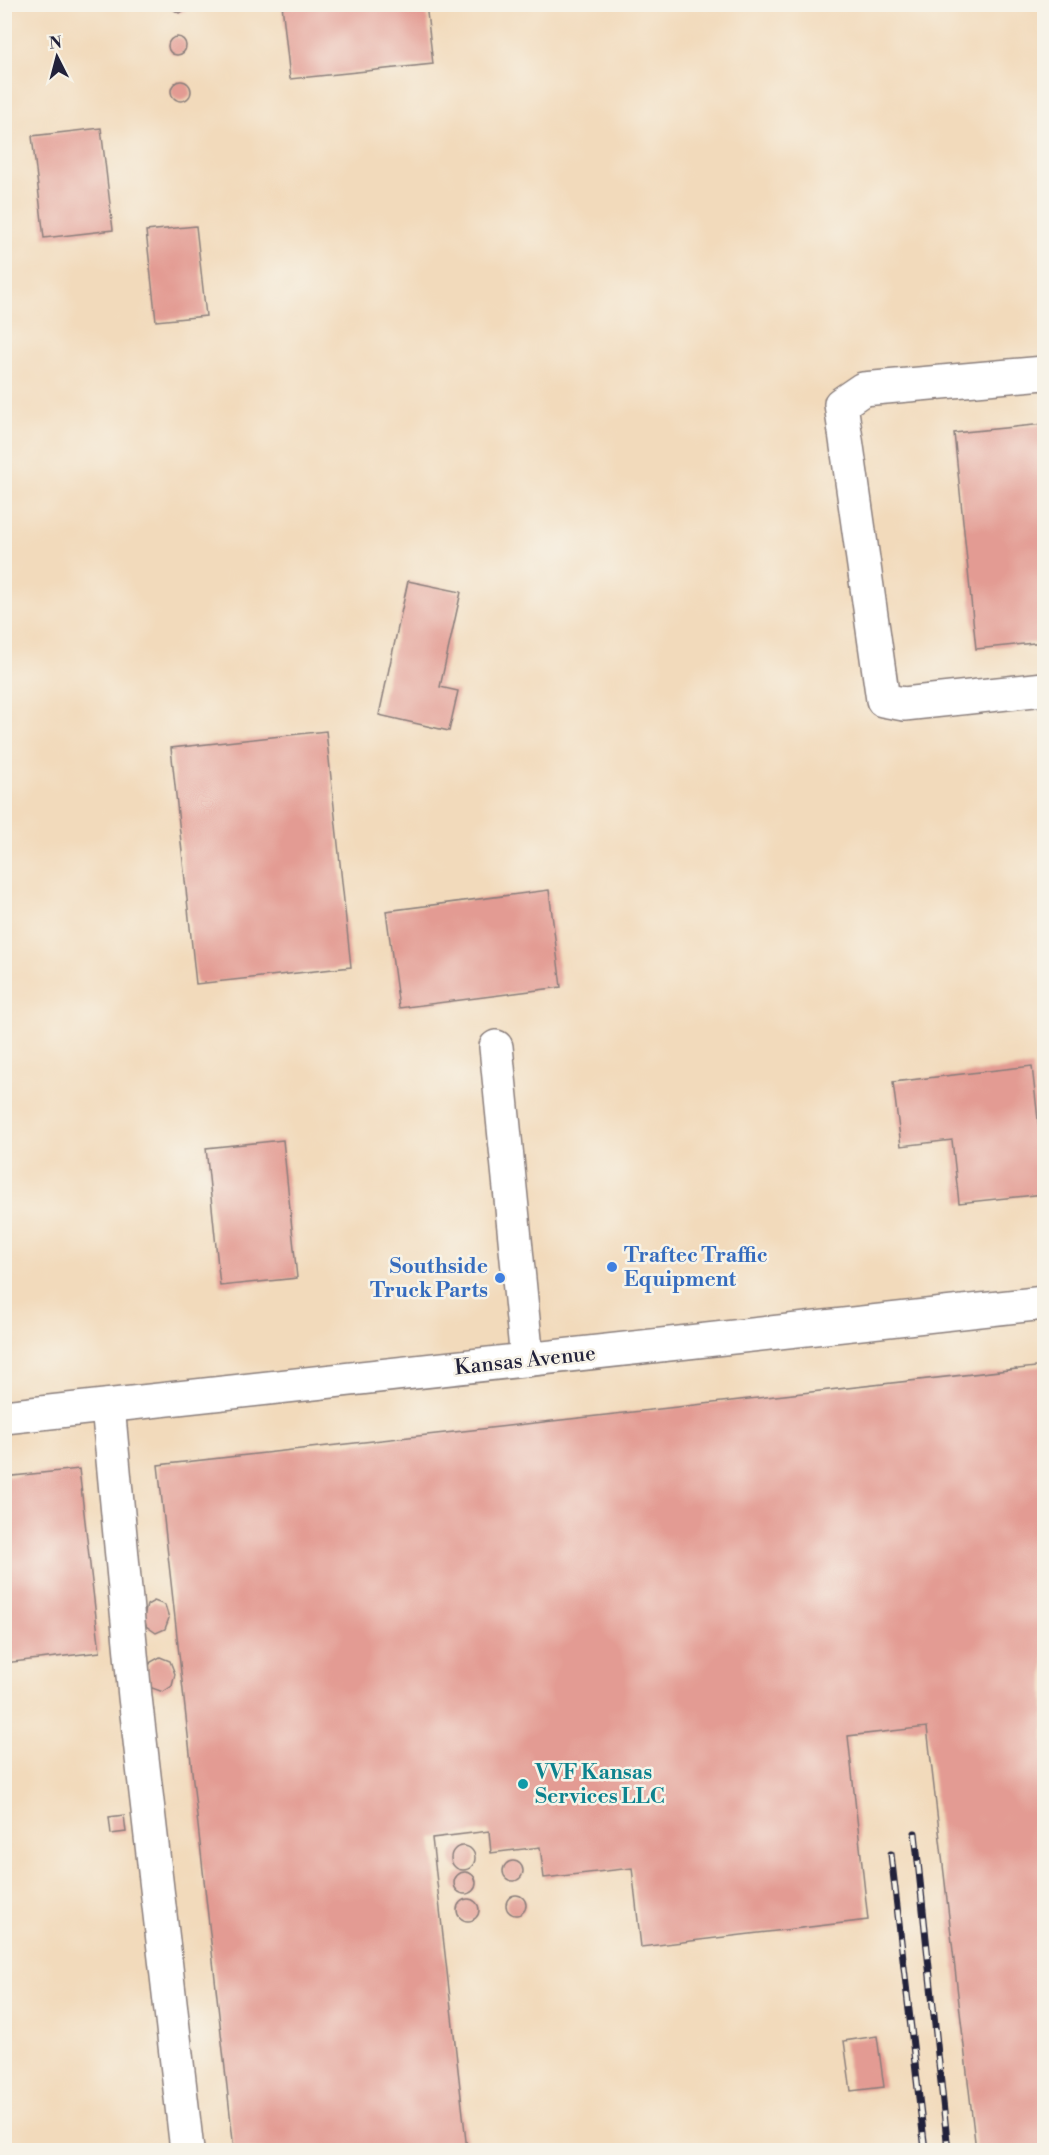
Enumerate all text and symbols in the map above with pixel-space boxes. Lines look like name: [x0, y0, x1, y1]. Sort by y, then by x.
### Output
north arrow: [27, 27, 87, 87]
text: N: [48, 32, 63, 54]
place label: Traftec Traffic Equipment: [624, 1243, 768, 1293]
place label: Southside Truck Parts: [370, 1254, 488, 1304]
marker: Traftec Traffic Equipment: [605, 1260, 619, 1274]
marker: Southside Truck Parts: [493, 1271, 507, 1285]
street label: Kansas Avenue: [453, 1341, 597, 1381]
place label: VVF Kansas Services LLC: [534, 1760, 665, 1810]
marker: VVF Kansas Services LLC: [516, 1777, 530, 1791]

